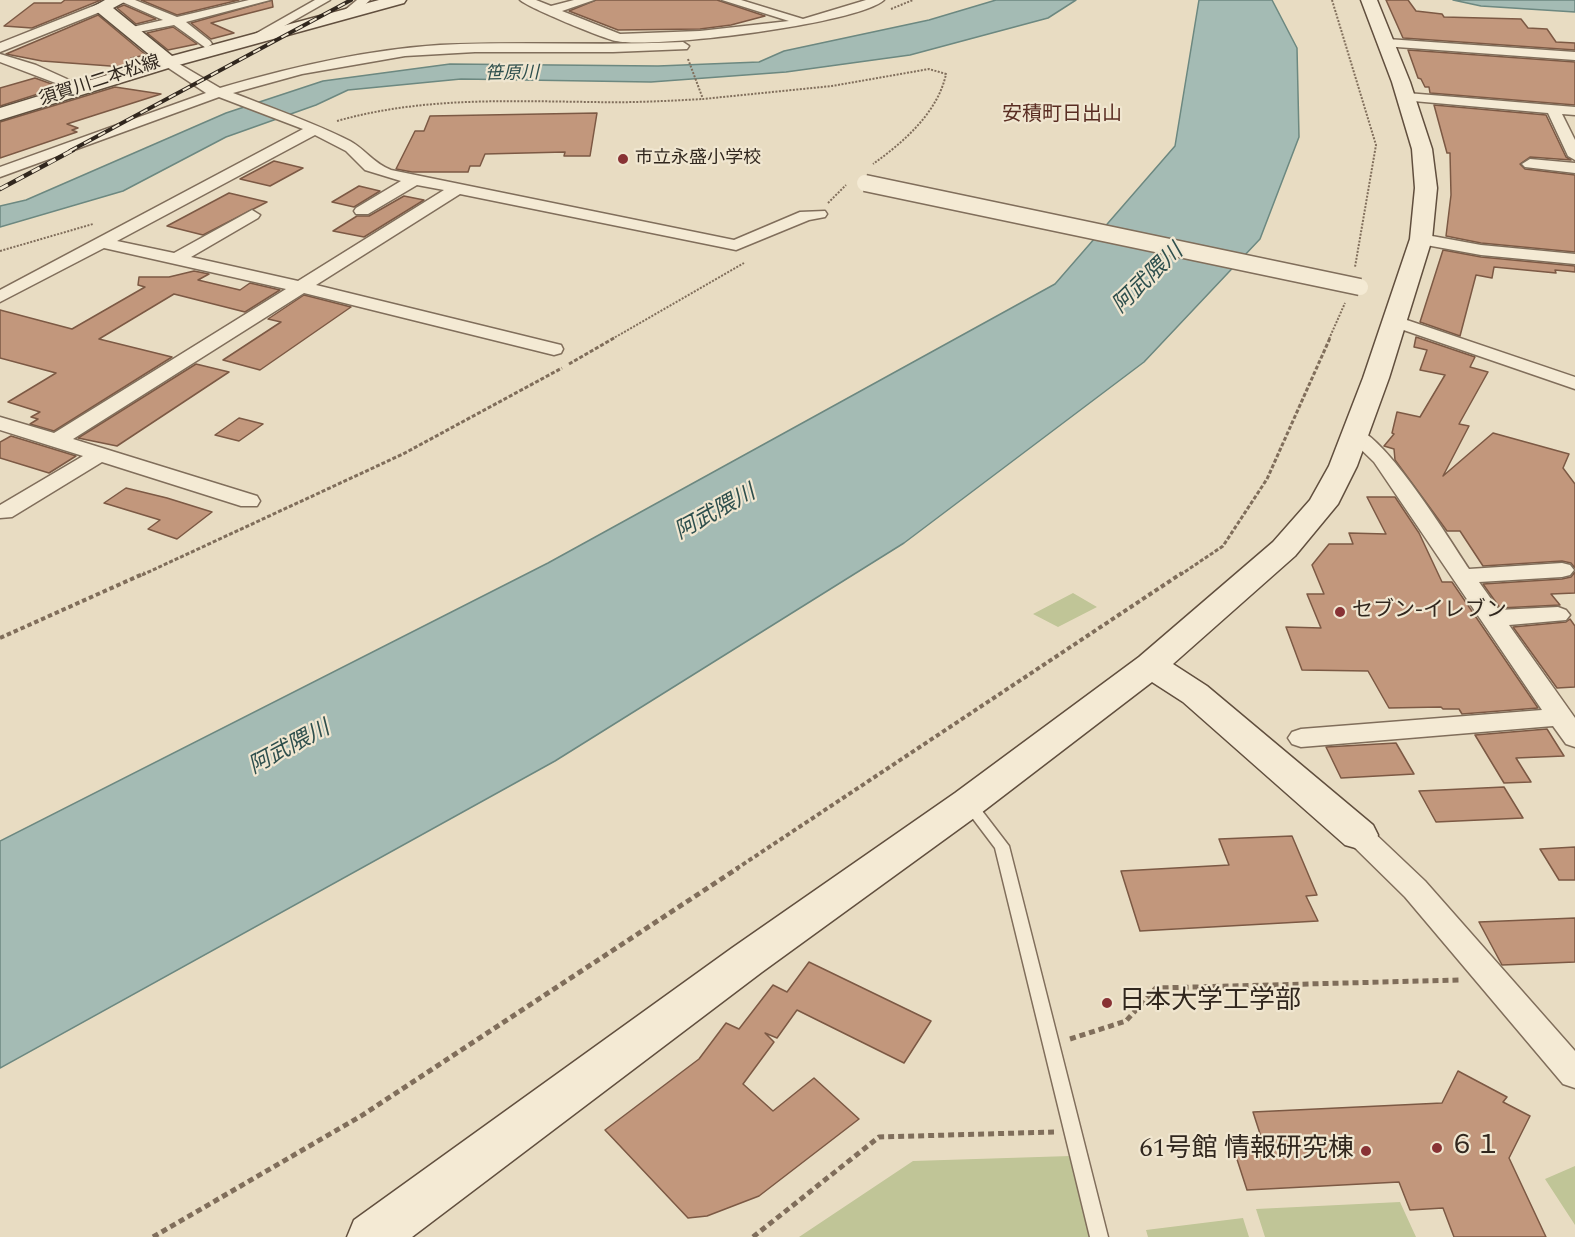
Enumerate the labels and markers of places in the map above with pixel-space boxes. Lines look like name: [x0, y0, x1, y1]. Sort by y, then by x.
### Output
place label: 市立永盛小学校: [635, 148, 761, 170]
marker: 市立永盛小学校: [616, 152, 630, 166]
place label: セブン-イレブン: [1352, 599, 1507, 625]
marker: セブン-イレブン: [1333, 605, 1347, 619]
place label: 日本大学工学部: [1119, 987, 1301, 1019]
marker: 日本大学工学部: [1100, 996, 1114, 1010]
place label: ６１: [1449, 1132, 1501, 1164]
place label: 61号館 情報研究棟: [1140, 1135, 1354, 1167]
marker: ６１: [1430, 1141, 1444, 1155]
marker: 61号館 情報研究棟: [1359, 1144, 1373, 1158]

